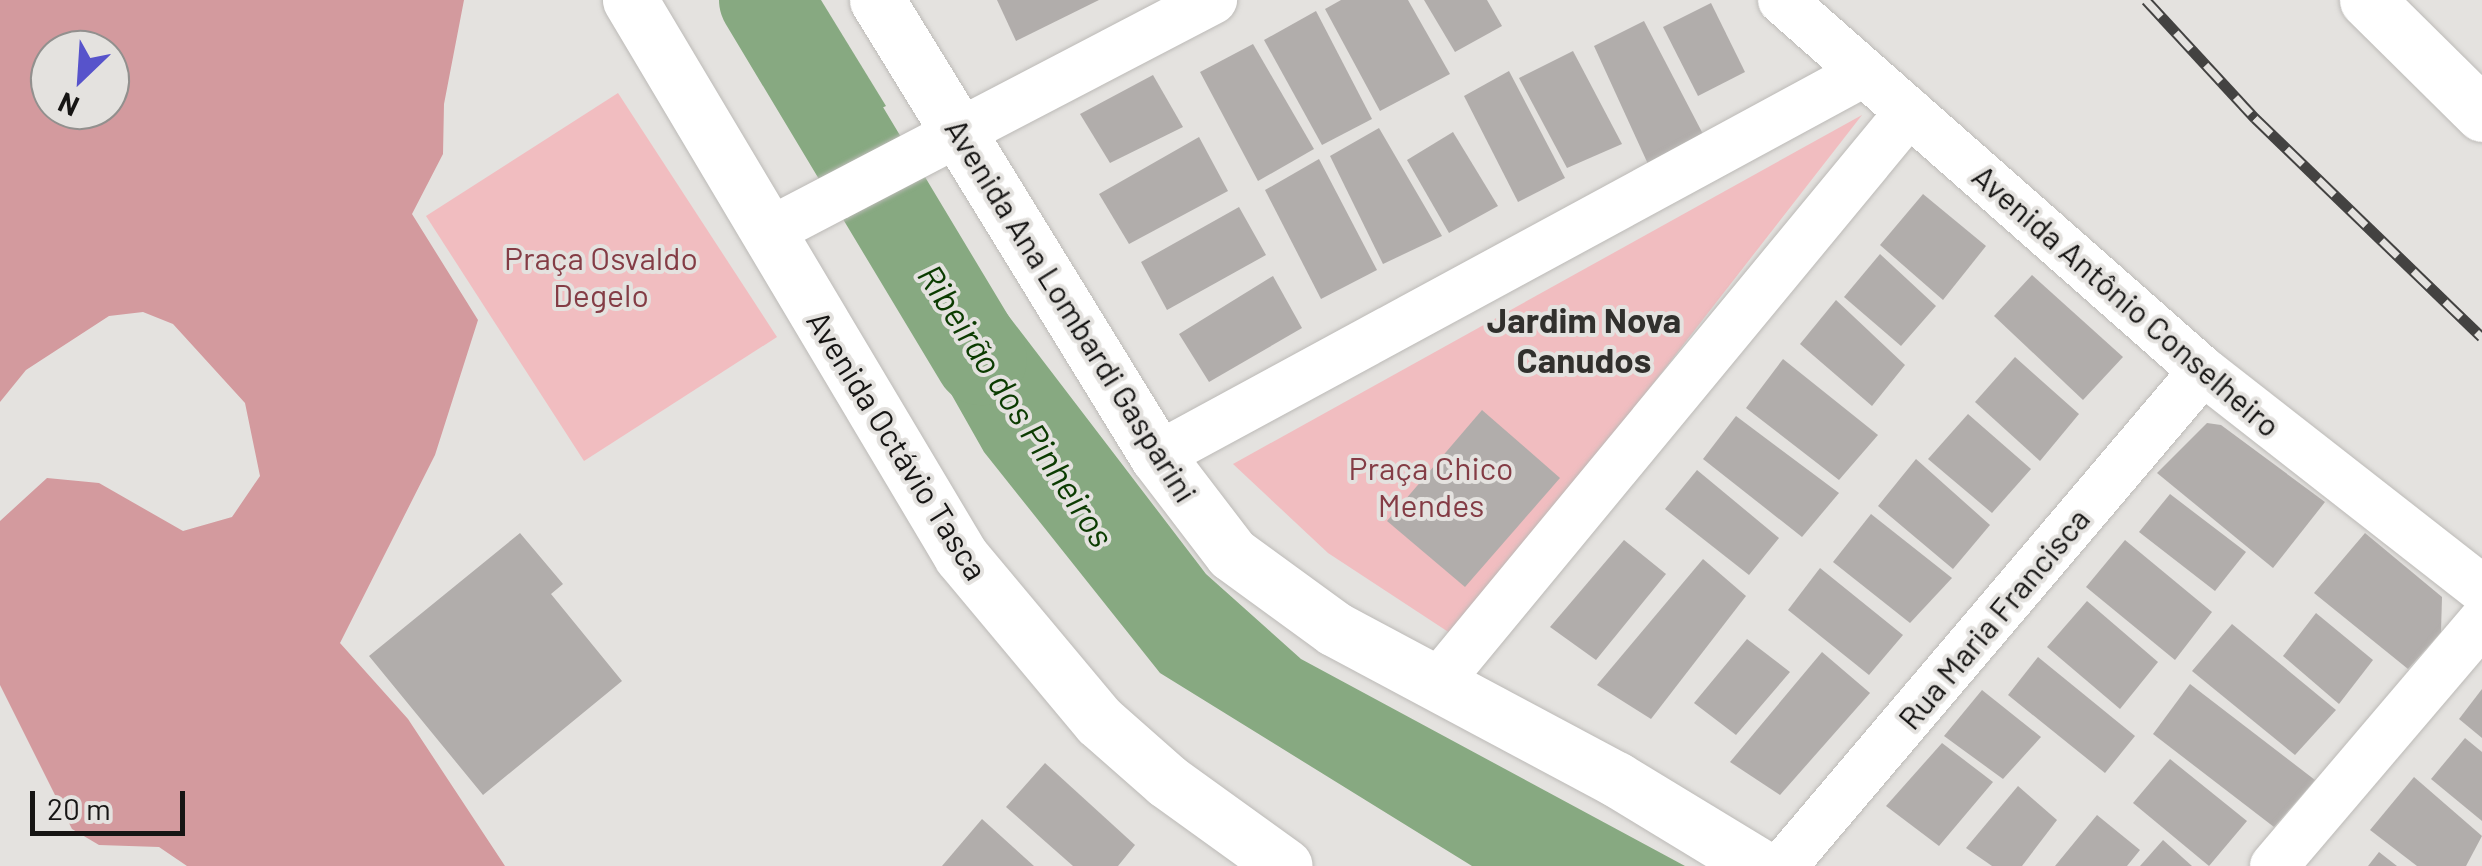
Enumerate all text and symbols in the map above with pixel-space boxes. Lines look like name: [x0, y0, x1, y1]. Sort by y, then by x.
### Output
north arrow: [30, 30, 130, 130]
text: N: [53, 86, 84, 125]
street label: Avenida Ana Lombardi Gasparini: [938, 111, 1206, 509]
street label: Avenida Antônio Conselheiro: [1965, 156, 2289, 444]
park label: Praça Osvaldo Degelo: [504, 239, 698, 314]
water label: Ribeirão dos Pinheiros: [910, 256, 1124, 554]
district label: Jardim Nova Canudos: [1487, 298, 1681, 380]
street label: Avenida Octávio Tasca: [800, 303, 996, 587]
park label: Praça Chico Mendes: [1348, 449, 1514, 524]
street label: Rua Maria Francisca: [1889, 499, 2097, 737]
scale bar: [35, 771, 190, 833]
text: 20 m: [47, 790, 111, 826]

